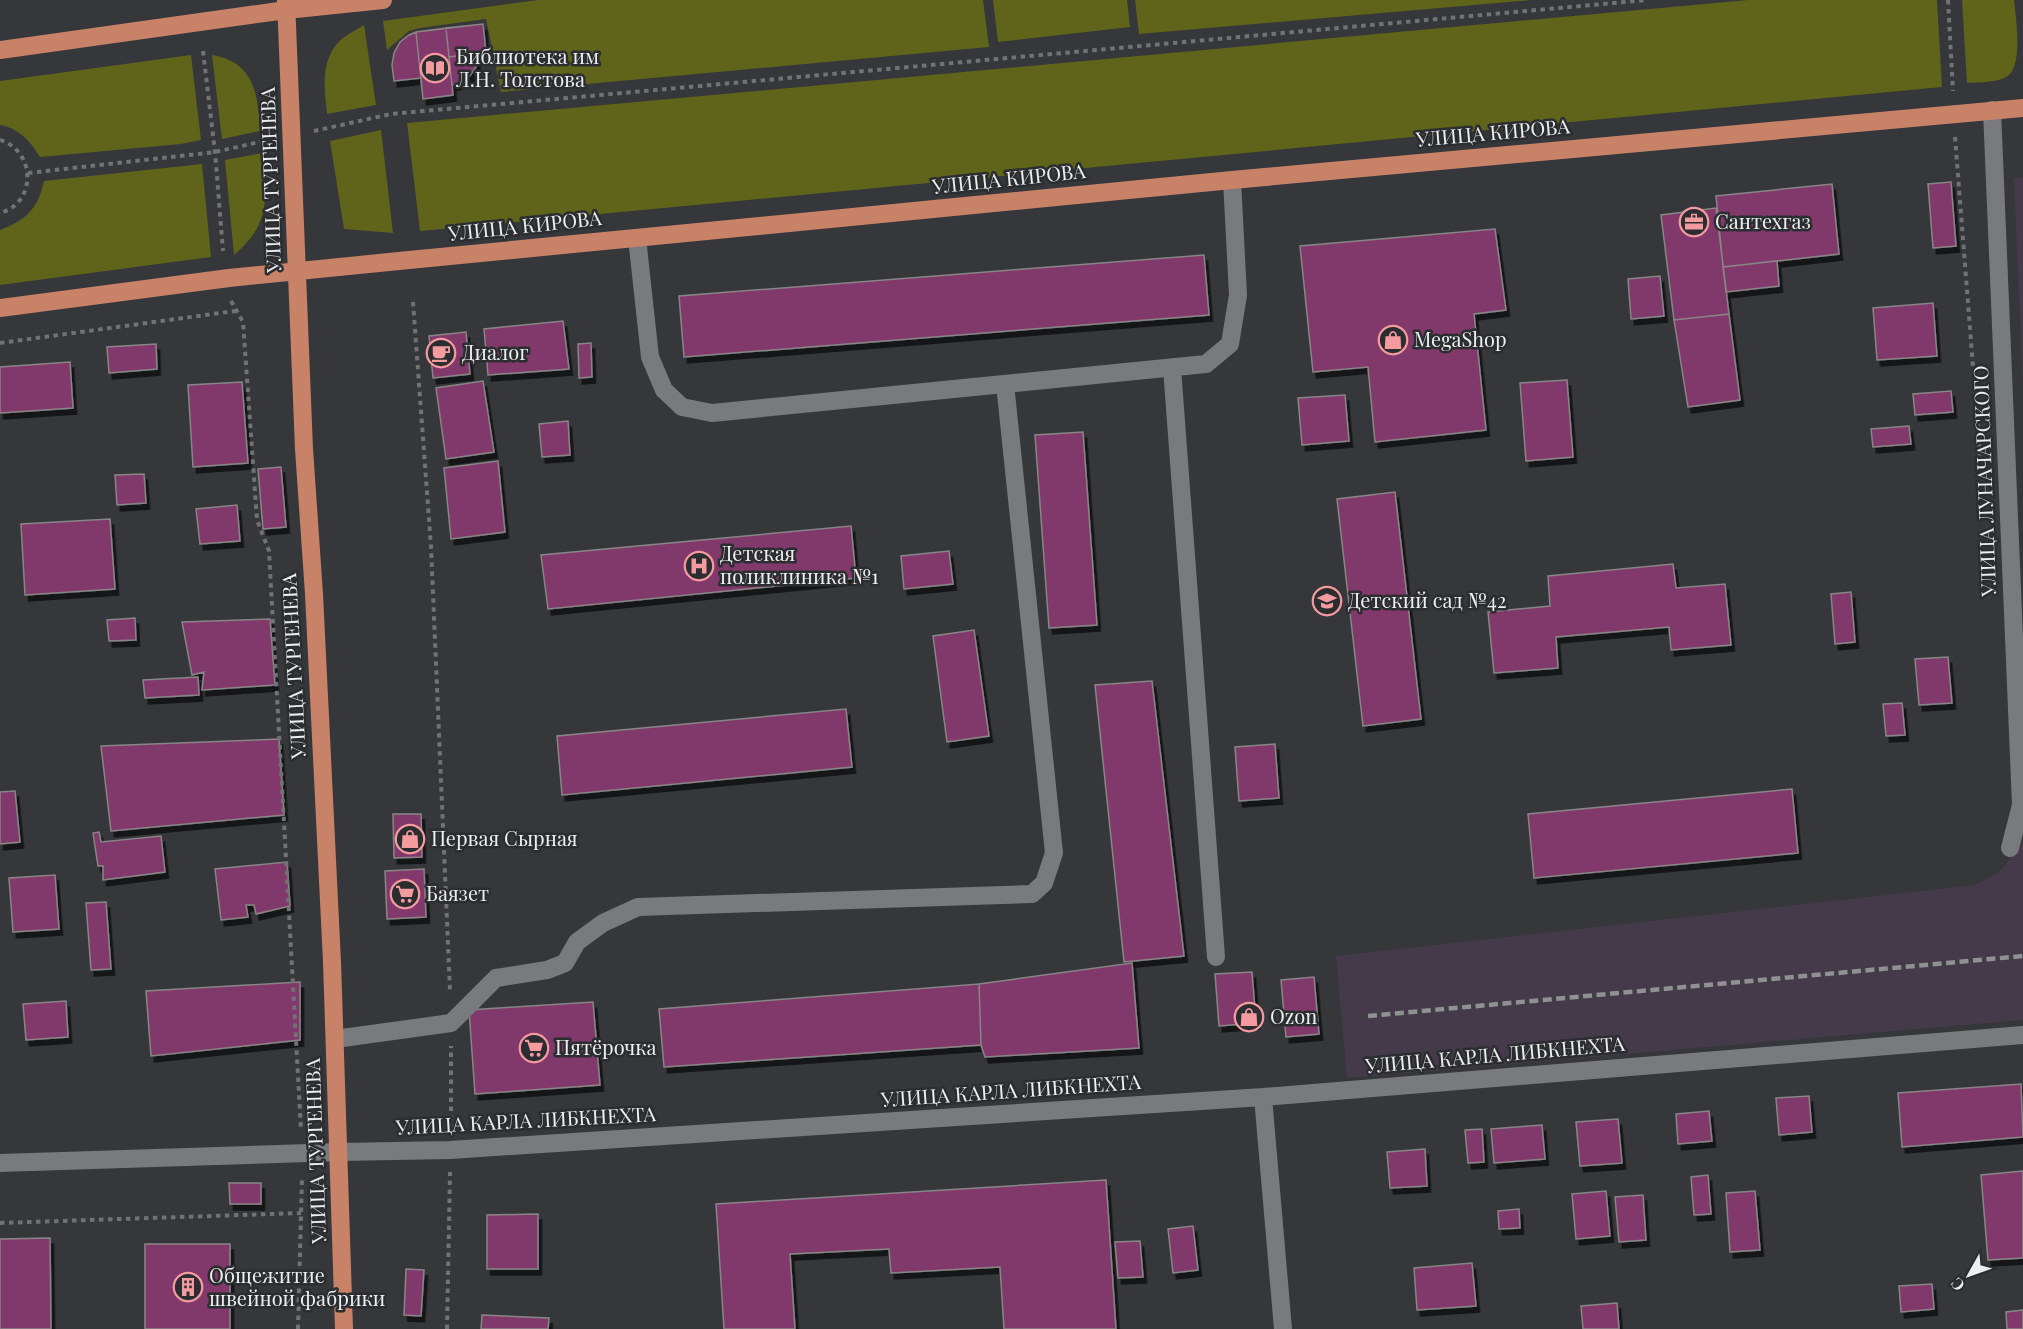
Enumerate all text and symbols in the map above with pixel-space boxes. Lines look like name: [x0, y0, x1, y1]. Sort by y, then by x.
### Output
place label: Библиотека им Л.Н. Толстова: [455, 42, 599, 92]
library icon: Библиотека им Л.Н. Толстова: [419, 52, 451, 84]
street label: УЛИЦА ТУРГЕНЕВА: [253, 86, 286, 274]
street label: УЛИЦА КИРОВА: [1414, 111, 1571, 152]
street label: УЛИЦА КИРОВА: [930, 156, 1087, 199]
street label: УЛИЦА КИРОВА: [446, 203, 603, 246]
office icon: Сантехгаз: [1678, 206, 1710, 238]
place label: Сантехгаз: [1715, 207, 1811, 234]
shop icon: MegaShop: [1377, 324, 1409, 356]
place label: MegaShop: [1414, 325, 1507, 352]
cafe icon: Диалог: [425, 337, 457, 369]
place label: Диалог: [462, 338, 529, 365]
street label: УЛИЦА ЛУНАЧАРСКОГО: [1966, 365, 2001, 598]
place label: Детская поликлиника №1: [720, 539, 879, 589]
hospital icon: Детская поликлиника №1: [683, 550, 715, 582]
street label: УЛИЦА ТУРГЕНЕВА: [274, 572, 311, 761]
school or university icon: Детский сад №42: [1311, 585, 1343, 617]
place label: Детский сад №42: [1348, 586, 1507, 613]
shop icon: Первая Сырная: [394, 823, 426, 855]
place label: Первая Сырная: [431, 824, 578, 851]
supermarket icon: Баязет: [389, 878, 421, 910]
place label: Баязет: [426, 879, 489, 906]
shop icon: Ozon: [1233, 1001, 1265, 1033]
place label: Ozon: [1270, 1002, 1317, 1029]
street label: УЛИЦА КАРЛА ЛИБКНЕХТА: [1363, 1029, 1626, 1078]
supermarket icon: Пятёрочка: [518, 1032, 550, 1064]
place label: Пятёрочка: [555, 1033, 657, 1060]
street label: УЛИЦА ТУРГЕНЕВА: [298, 1057, 331, 1245]
street label: УЛИЦА КАРЛА ЛИБКНЕХТА: [879, 1067, 1142, 1112]
street label: УЛИЦА КАРЛА ЛИБКНЕХТА: [394, 1099, 657, 1140]
north arrow: [1939, 1245, 1999, 1305]
place label: Общежитие швейной фабрики: [209, 1261, 385, 1311]
building icon: Общежитие швейной фабрики: [172, 1271, 204, 1303]
text: С: [1945, 1274, 1969, 1296]

